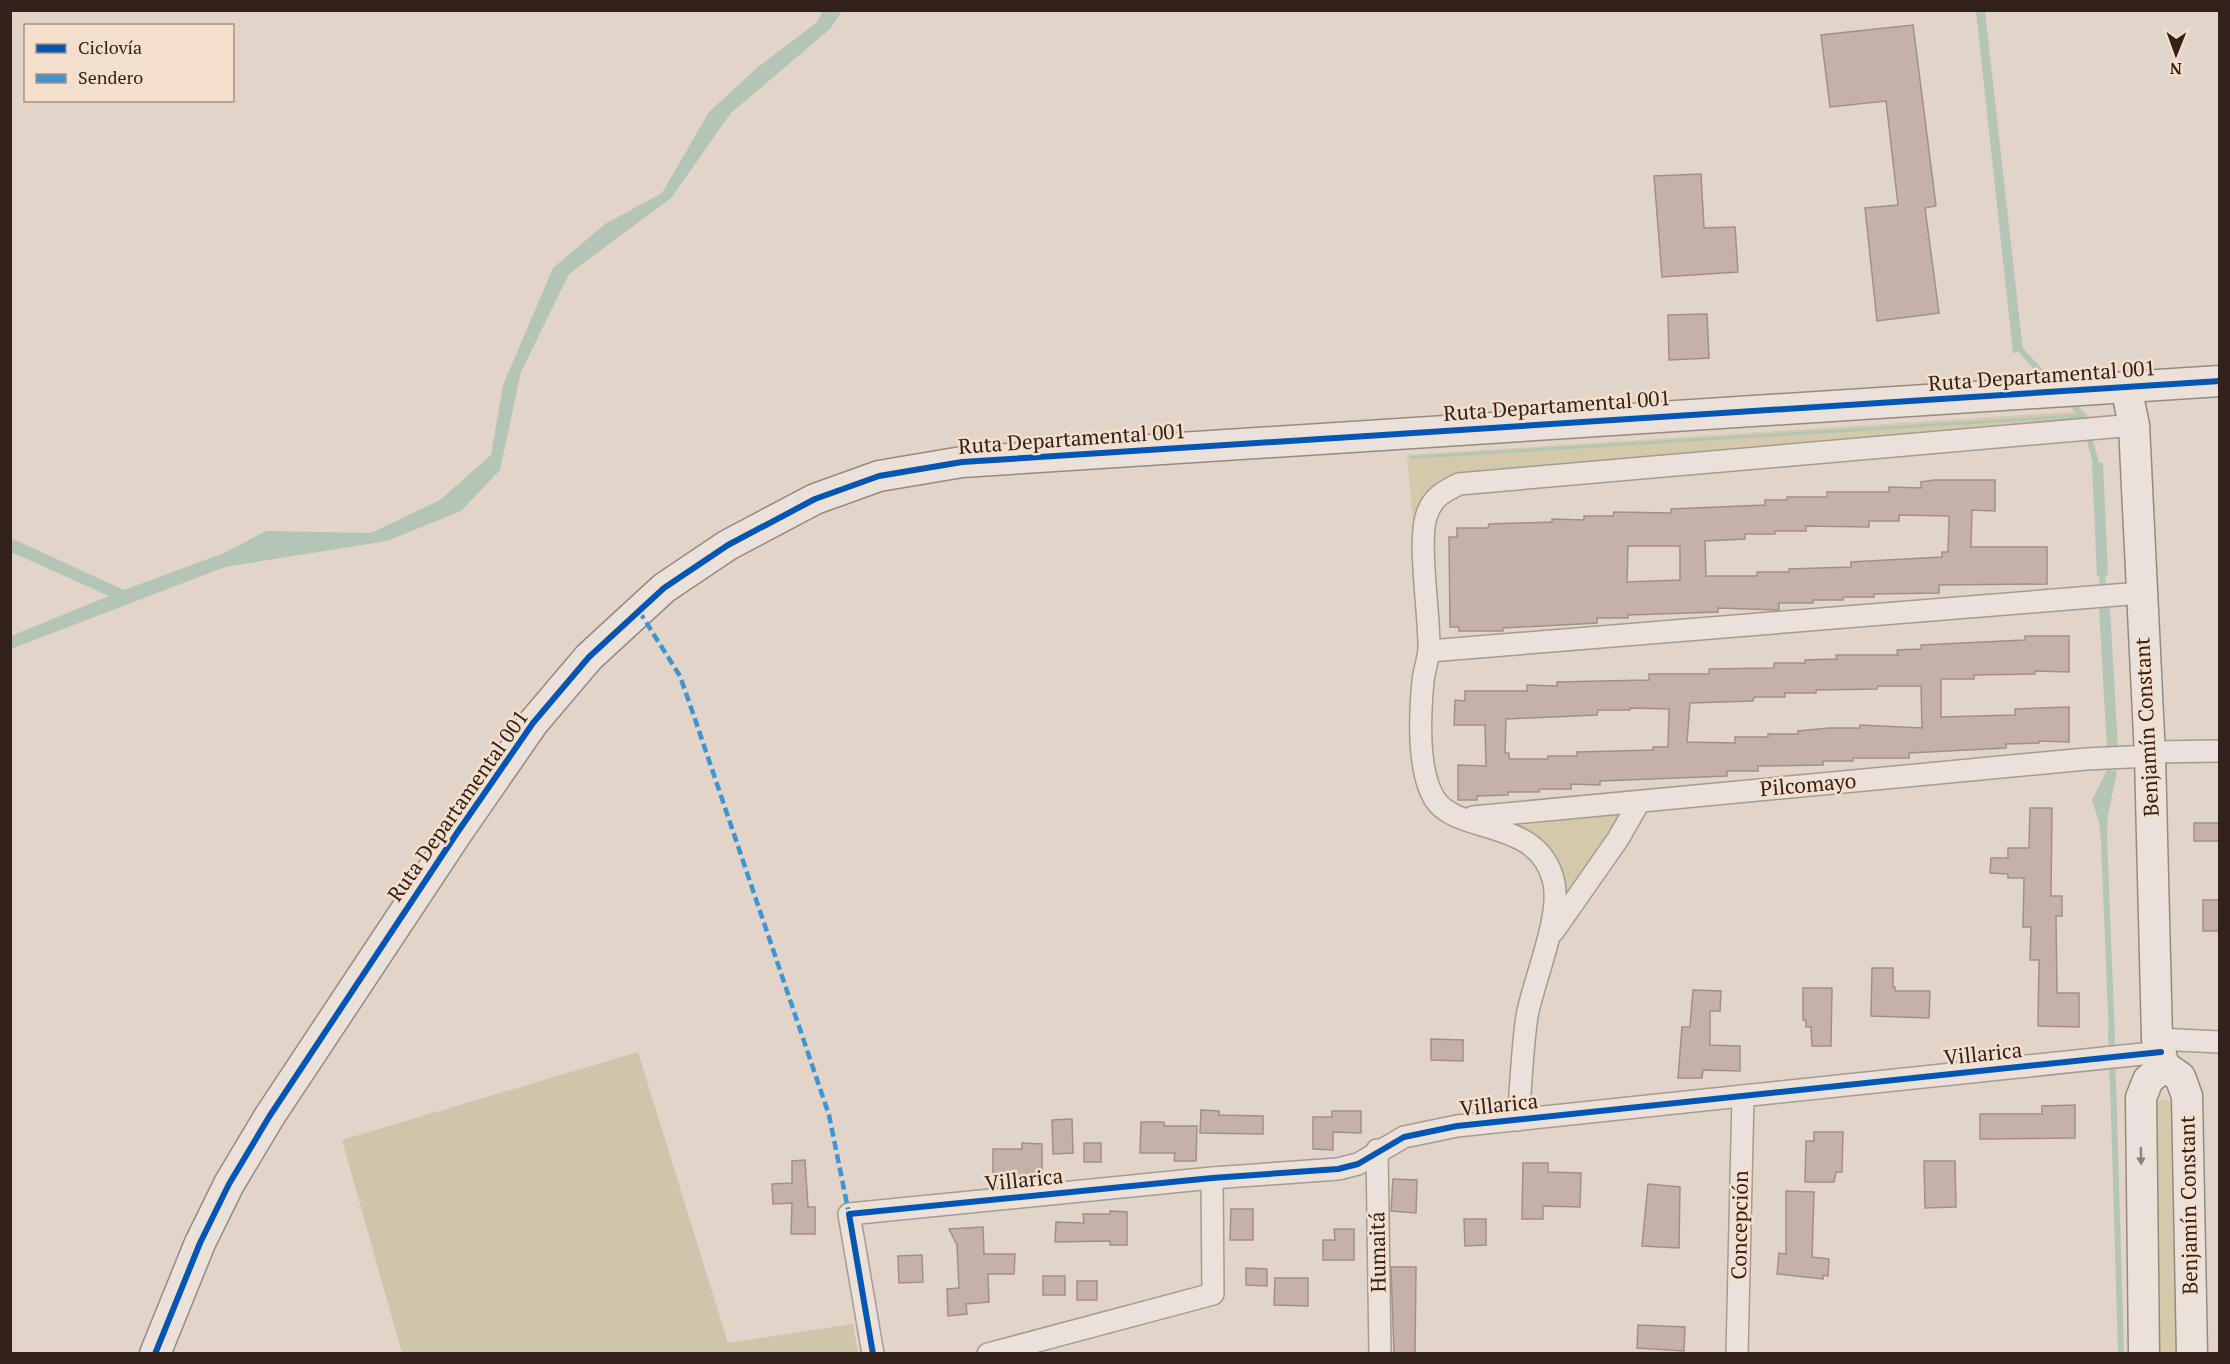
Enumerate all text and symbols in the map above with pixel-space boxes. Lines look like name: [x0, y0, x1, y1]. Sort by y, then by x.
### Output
legend: [24, 24, 234, 102]
north arrow: [2146, 24, 2206, 84]
text: Ciclovía: [78, 35, 142, 59]
text: N: [2169, 58, 2182, 80]
text: Sendero: [78, 65, 143, 89]
street label: Ruta Departamental 001: [1927, 353, 2157, 397]
street label: Ruta Departamental 001: [1442, 383, 1672, 427]
street label: Ruta Departamental 001: [957, 416, 1187, 460]
street label: Benjamín Constant: [2127, 636, 2165, 817]
street label: Ruta Departamental 001: [380, 704, 534, 907]
street label: Pilcomayo: [1759, 766, 1857, 802]
street label: Villarica: [1942, 1035, 2024, 1071]
street label: Villarica: [1458, 1086, 1540, 1122]
street label: Benjamín Constant: [2172, 1115, 2204, 1295]
one-way arrow: [2136, 1147, 2146, 1166]
street label: Villarica: [983, 1161, 1065, 1197]
street label: Concepción: [1724, 1170, 1754, 1280]
street label: Humaitá: [1362, 1211, 1392, 1293]

